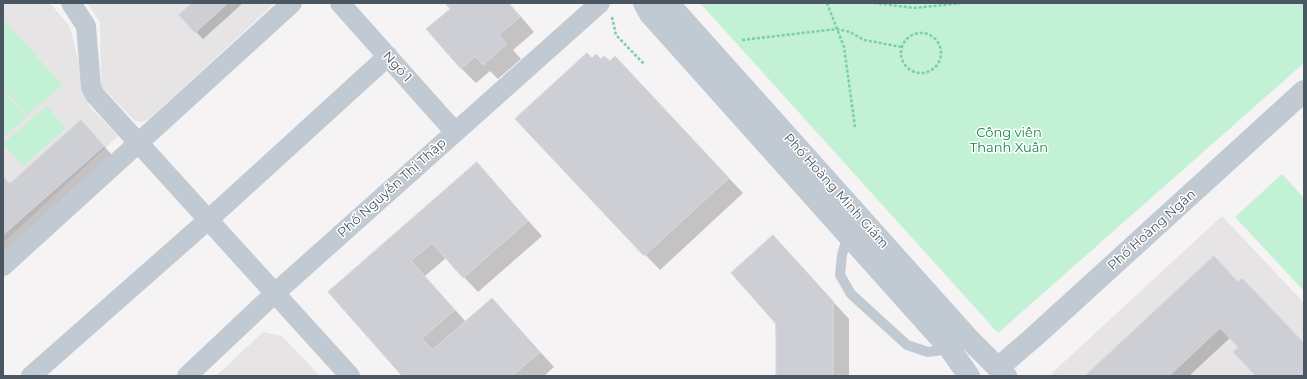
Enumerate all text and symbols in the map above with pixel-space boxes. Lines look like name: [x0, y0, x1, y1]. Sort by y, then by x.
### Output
street label: Ngõ 1: [379, 49, 415, 85]
park label: Công viên Thanh Xuân: [970, 125, 1048, 156]
street label: Phố Hoàng Minh Giám: [780, 130, 892, 252]
street label: Phố Nguyễn Thị Thập: [335, 135, 449, 241]
street label: Phố Hoàng Ngân: [1105, 186, 1199, 274]

